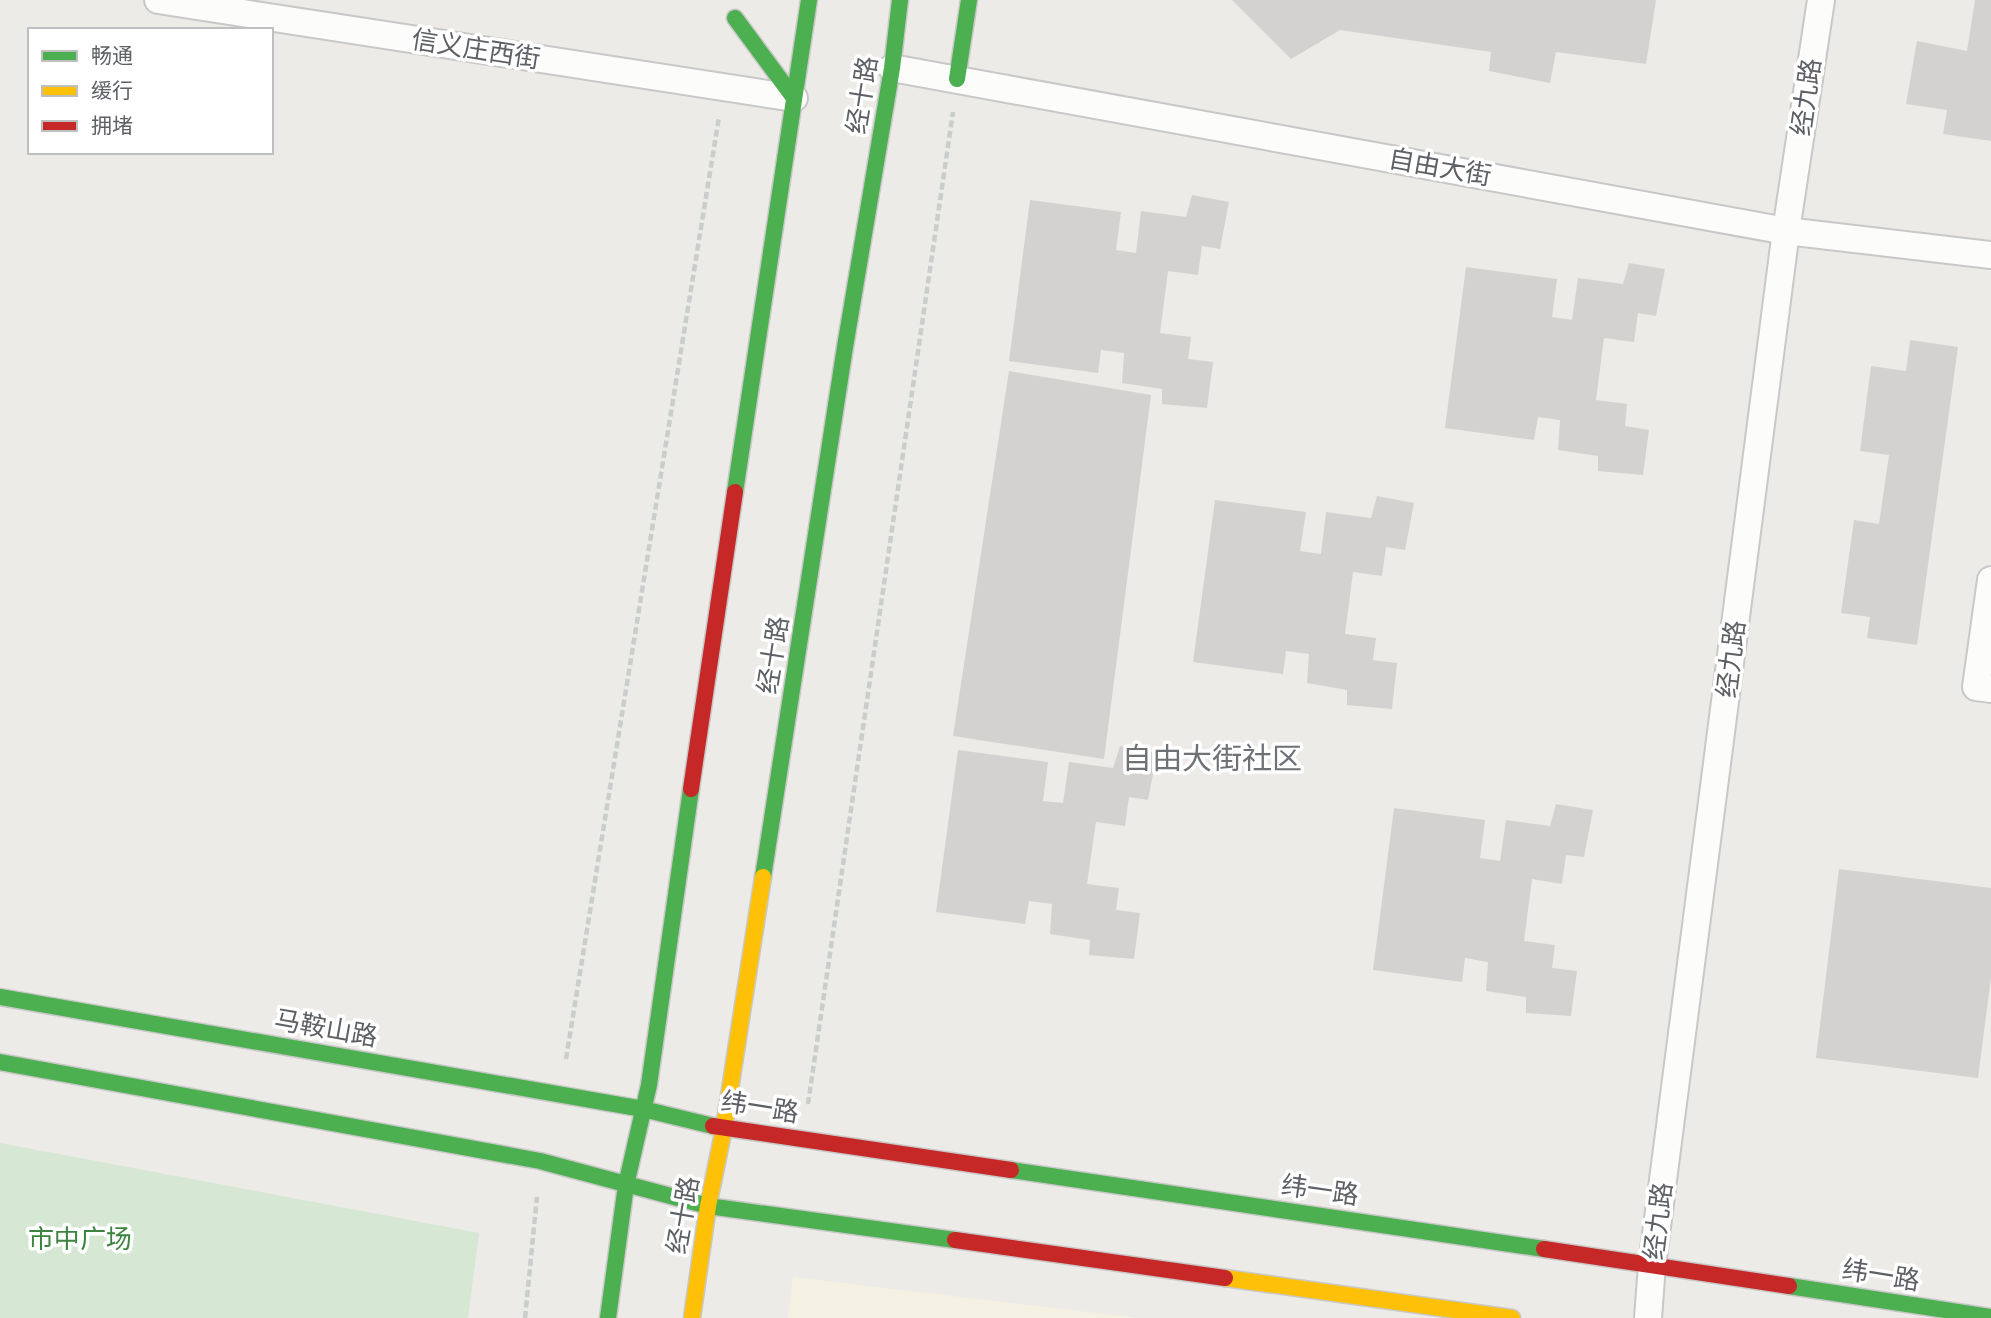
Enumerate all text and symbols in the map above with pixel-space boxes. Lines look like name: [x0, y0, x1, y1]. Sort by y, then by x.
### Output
street label: 信义庄西街: [409, 24, 543, 76]
legend: [28, 28, 273, 154]
text: 畅通: [91, 43, 133, 69]
street label: 经十路: [841, 54, 885, 136]
street label: 经九路: [1786, 56, 1828, 138]
text: 缓行: [91, 78, 133, 104]
text: 拥堵: [91, 113, 133, 139]
street label: 自由大街: [1386, 143, 1494, 193]
street label: 经十路: [752, 614, 796, 696]
street label: 经九路: [1711, 618, 1753, 700]
district label: 自由大街社区: [1122, 741, 1302, 778]
street label: 马鞍山路: [272, 1004, 380, 1054]
street label: 纬一路: [719, 1086, 801, 1130]
street label: 纬一路: [1279, 1170, 1361, 1212]
street label: 经十路: [661, 1174, 707, 1256]
street label: 经九路: [1638, 1180, 1680, 1262]
park label: 市中广场: [28, 1224, 132, 1256]
street label: 纬一路: [1840, 1254, 1922, 1298]

